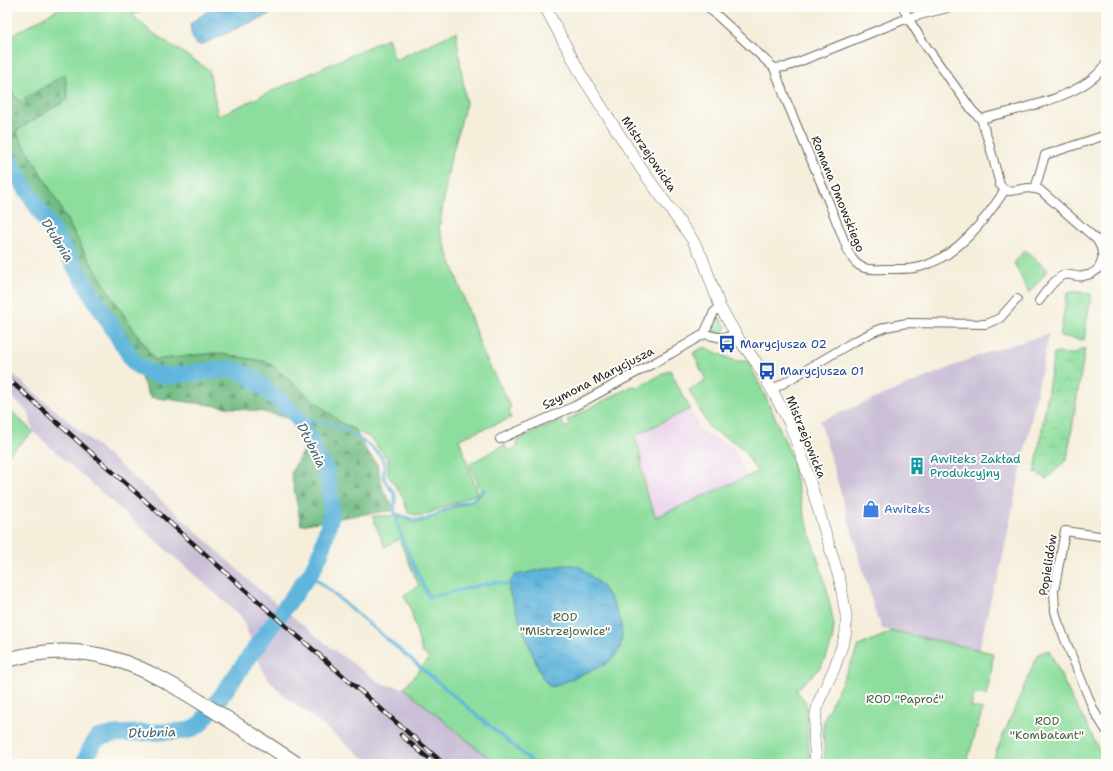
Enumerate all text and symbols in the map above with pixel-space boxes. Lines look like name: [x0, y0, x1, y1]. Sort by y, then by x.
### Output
street label: Mistrzejowicka: [618, 113, 681, 195]
street label: Romana Dmowskiego: [807, 133, 869, 255]
water label: Dłubnia: [38, 215, 78, 265]
bus stop icon: Marycjusza 02: [717, 334, 737, 354]
place label: Marycjusza 02: [740, 336, 827, 352]
street label: Szymona Marycjusza: [539, 343, 657, 413]
bus stop icon: Marycjusza 01: [757, 361, 777, 381]
place label: Marycjusza 01: [780, 363, 864, 379]
street label: Mistrzejowicka: [782, 393, 830, 481]
water label: Dłubnia: [293, 420, 330, 470]
place label: Awiteks Zakład Produkcyjny: [930, 451, 1021, 481]
building icon: Awiteks Zakład Produkcyjny: [907, 456, 927, 476]
shop icon: Awiteks: [861, 499, 881, 519]
place label: Awiteks: [884, 501, 930, 517]
street label: Popielidów: [1035, 532, 1061, 597]
park label: ROD "Mistrzejowice": [520, 609, 610, 639]
park label: ROD "Paproć": [866, 691, 944, 707]
park label: ROD "Kombatant": [1010, 713, 1084, 743]
water label: Dłubnia: [128, 723, 176, 742]

